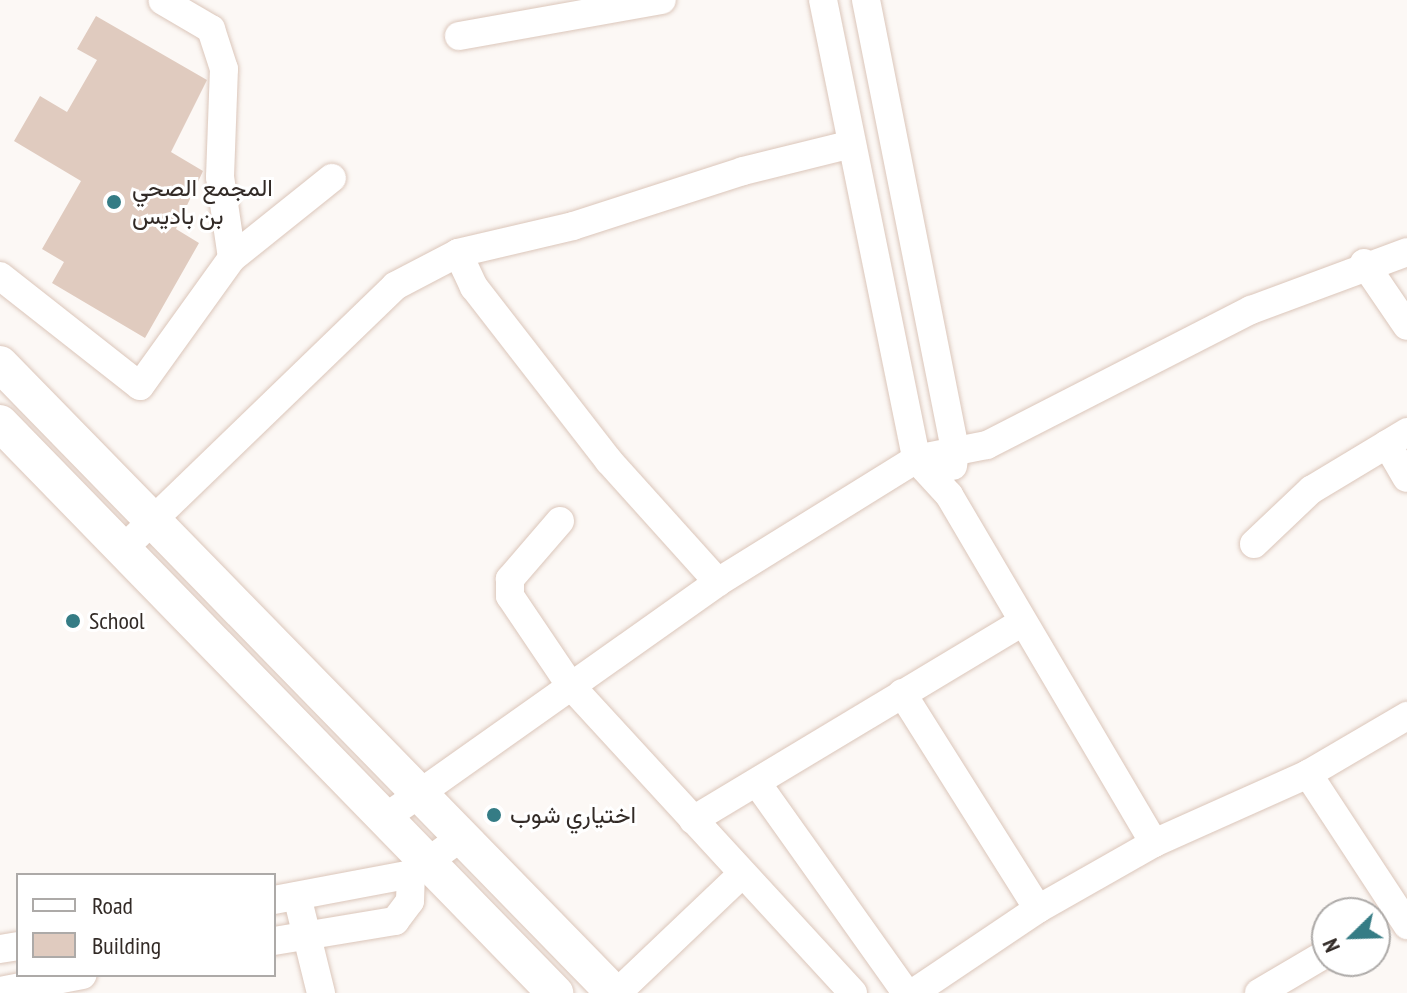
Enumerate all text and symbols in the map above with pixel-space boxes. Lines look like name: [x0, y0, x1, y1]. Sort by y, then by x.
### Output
place label: المجمع الصحي بن باديس: [132, 174, 273, 230]
marker: المجمع الصحي بن باديس: [103, 191, 125, 213]
place label: School: [89, 607, 145, 635]
marker: School: [64, 612, 82, 630]
place label: اختياري شوب: [510, 801, 636, 829]
marker: اختياري شوب: [485, 806, 503, 824]
legend: [16, 873, 276, 977]
text: Road: [92, 890, 133, 921]
north arrow: [1311, 897, 1391, 977]
text: Building: [92, 930, 161, 961]
text: N: [1316, 935, 1346, 957]

